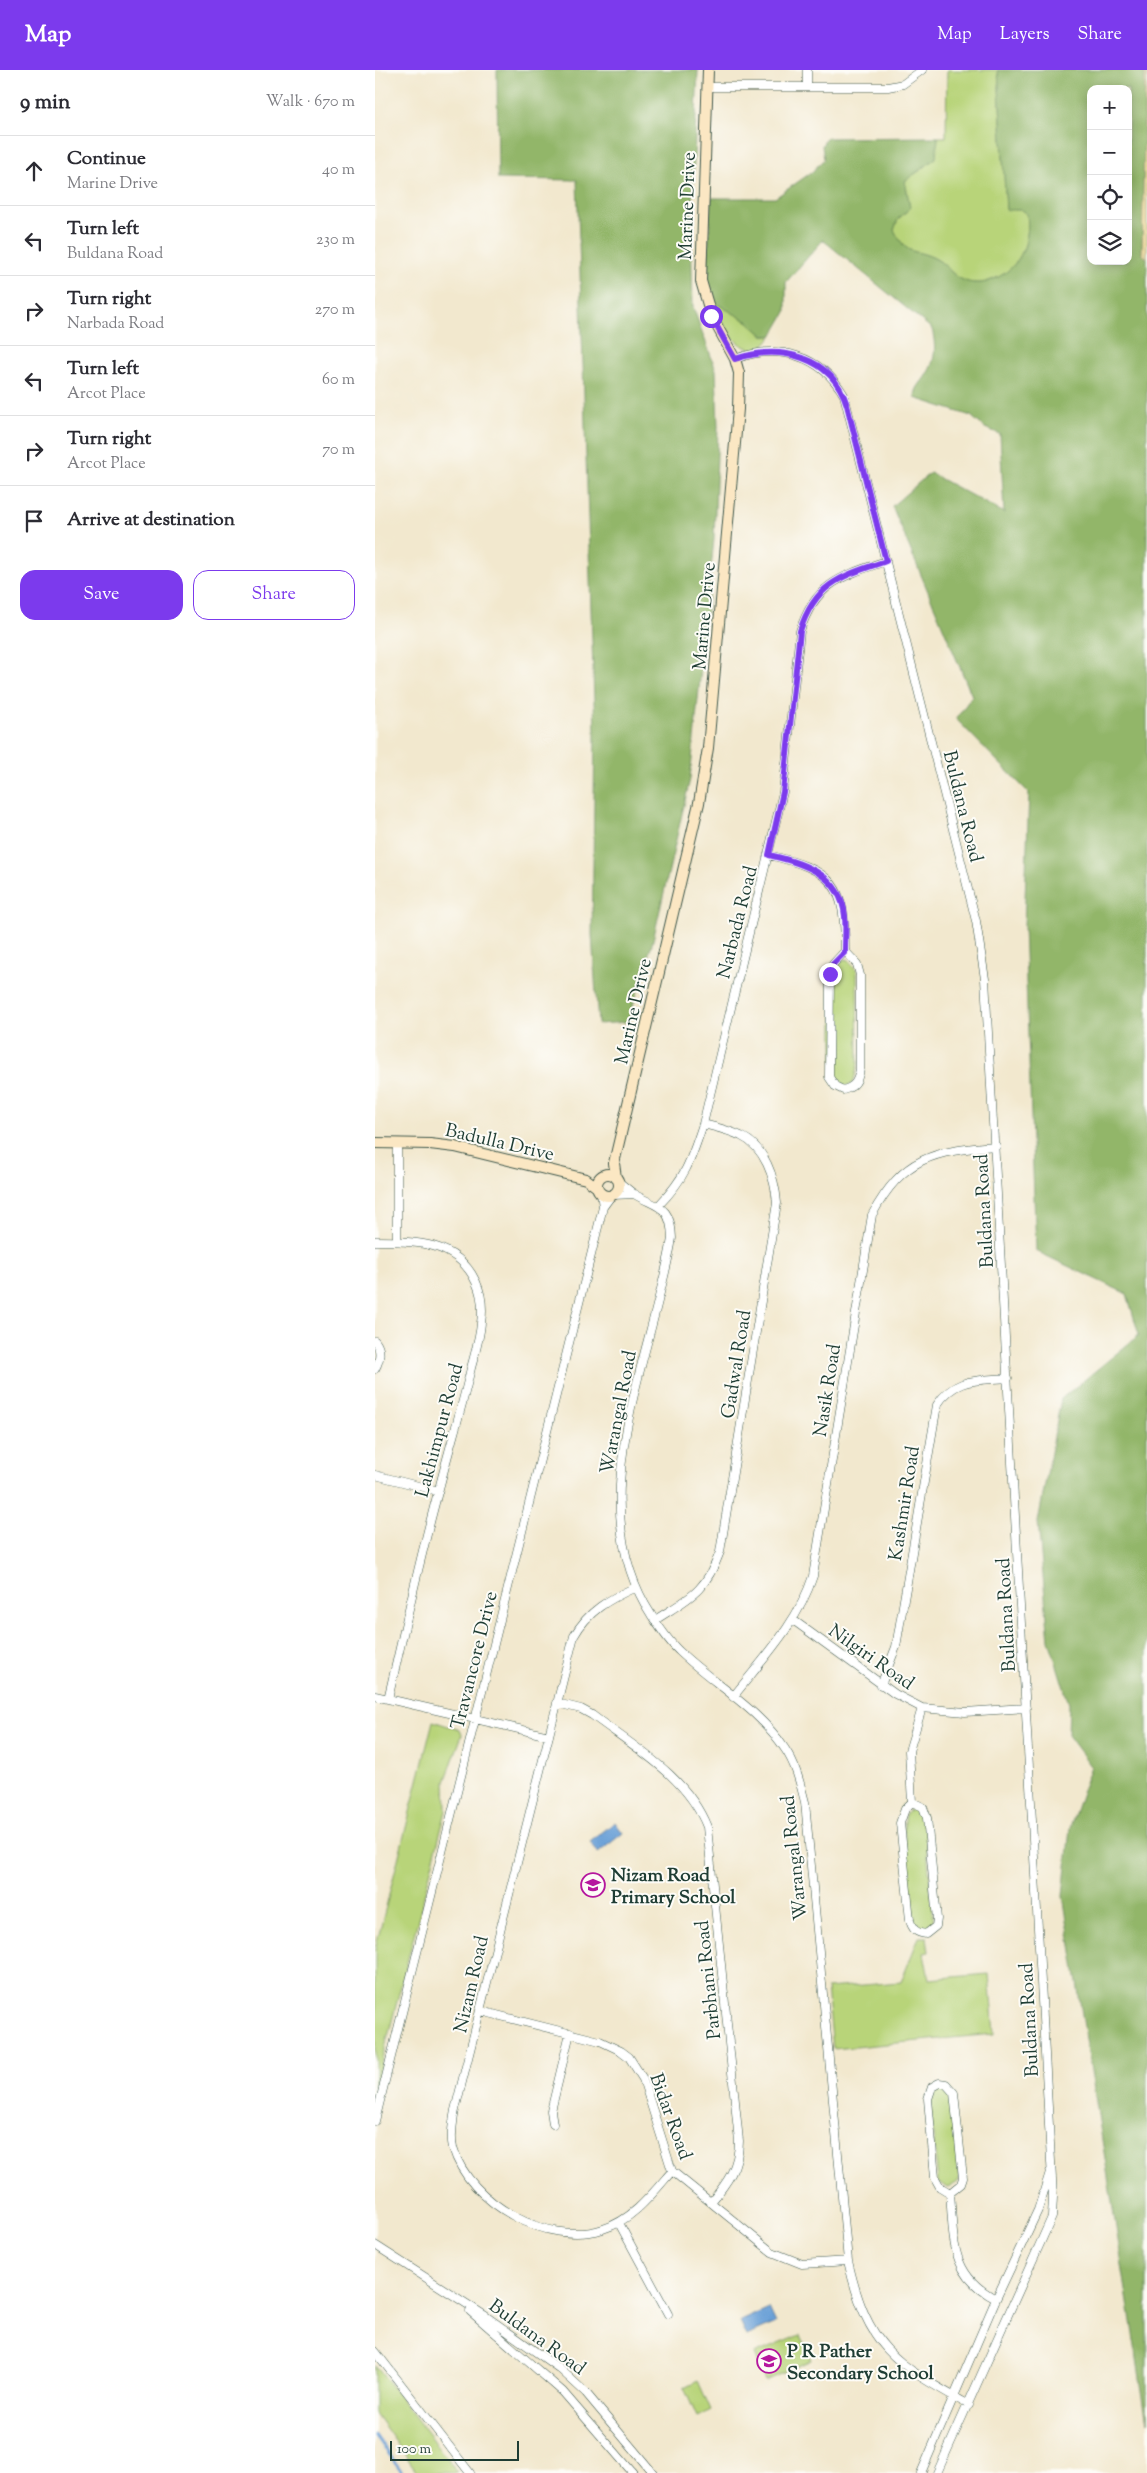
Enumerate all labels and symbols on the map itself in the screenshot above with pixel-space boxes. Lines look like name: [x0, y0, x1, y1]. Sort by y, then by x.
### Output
street label: Marine Drive: [673, 151, 704, 261]
route start: [700, 305, 723, 328]
street label: Marine Drive: [687, 561, 724, 671]
street label: Buldana Road: [935, 748, 989, 866]
street label: Narbada Road: [711, 863, 766, 982]
street label: Marine Drive: [609, 956, 660, 1067]
route end: [819, 963, 842, 986]
street label: Badulla Drive: [442, 1118, 557, 1169]
street label: Buldana Road: [969, 1153, 1002, 1269]
street label: Gadwal Road: [716, 1308, 759, 1421]
street label: Nasik Road: [808, 1342, 849, 1439]
street label: Warangal Road: [594, 1348, 645, 1477]
street label: Lakhimpur Road: [410, 1360, 471, 1501]
street label: Kashmir Road: [883, 1444, 928, 1563]
street label: Buldana Road: [991, 1557, 1024, 1673]
street label: Travancore Drive: [445, 1588, 506, 1733]
street label: Nilgiri Road: [822, 1618, 919, 1698]
street label: Warangal Road: [775, 1794, 815, 1922]
place label: Nizam Road Primary School: [611, 1863, 736, 1912]
school or university icon: Nizam Road Primary School: [580, 1872, 606, 1898]
street label: Parbhani Road: [690, 1919, 729, 2041]
street label: Nizam Road: [448, 1933, 497, 2036]
street label: Buldana Road: [1014, 1962, 1047, 2078]
street label: Bidar Road: [642, 2070, 698, 2164]
street label: Buldana Road: [482, 2294, 591, 2383]
place label: P R Pather Secondary School: [787, 2339, 935, 2388]
school or university icon: P R Pather Secondary School: [756, 2348, 782, 2374]
scale bar: [390, 2438, 519, 2461]

